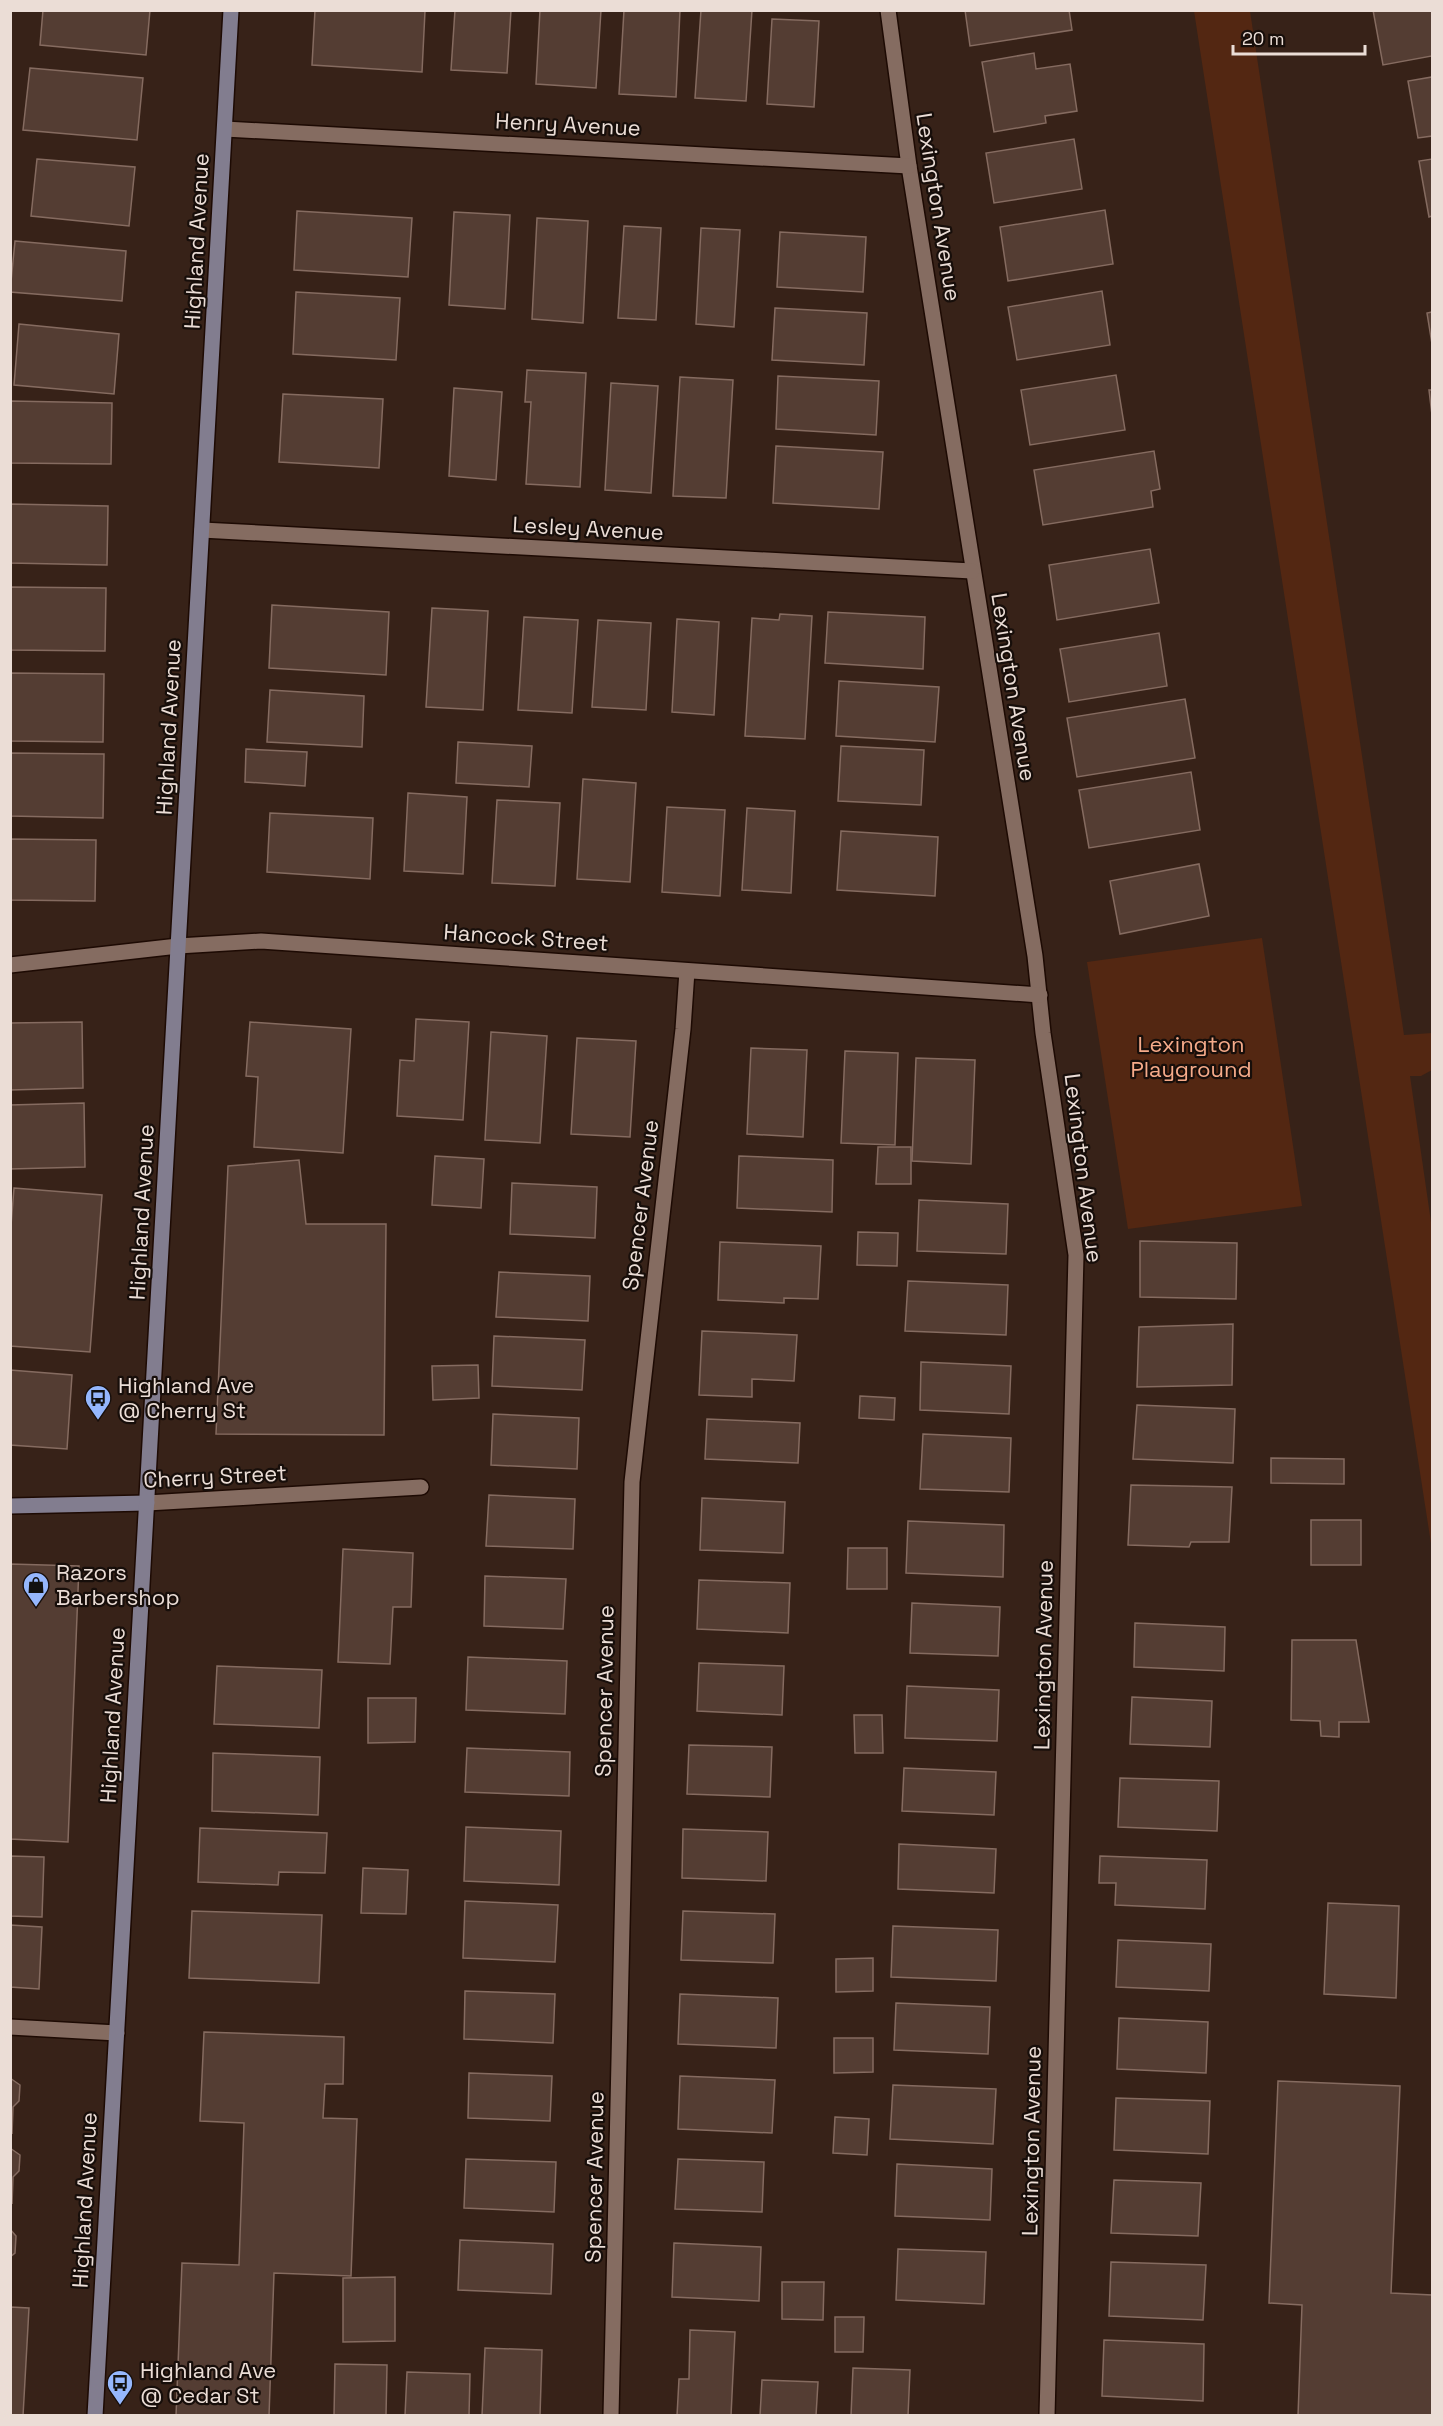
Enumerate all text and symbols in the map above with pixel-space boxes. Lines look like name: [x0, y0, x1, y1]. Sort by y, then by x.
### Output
scale bar: [1233, 18, 1365, 56]
text: 20 m: [1242, 27, 1285, 50]
street label: Henry Avenue: [494, 106, 642, 142]
street label: Lexington Avenue: [910, 111, 968, 303]
street label: Highland Avenue: [177, 152, 215, 330]
street label: Lesley Avenue: [512, 510, 664, 546]
street label: Lexington Avenue: [985, 591, 1043, 783]
street label: Highland Avenue: [149, 638, 187, 816]
street label: Hancock Street: [443, 917, 609, 957]
park label: Lexington Playground: [1130, 1030, 1252, 1083]
street label: Lexington Avenue: [1059, 1072, 1109, 1264]
street label: Spencer Avenue: [616, 1118, 664, 1292]
street label: Highland Avenue: [122, 1123, 160, 1301]
place label: Highland Ave @ Cherry St: [118, 1371, 254, 1424]
bus stop icon: Highland Ave @ Cherry St: [83, 1383, 113, 1421]
street label: Cherry Street: [143, 1458, 287, 1494]
place label: Razors Barbershop: [56, 1558, 180, 1611]
street label: Lexington Avenue: [1027, 1560, 1059, 1750]
shop icon: Razors Barbershop: [21, 1570, 51, 1608]
street label: Spencer Avenue: [589, 1605, 619, 1777]
street label: Highland Avenue: [93, 1626, 131, 1804]
street label: Lexington Avenue: [1015, 2046, 1047, 2236]
street label: Spencer Avenue: [579, 2091, 609, 2263]
street label: Highland Avenue: [65, 2111, 103, 2289]
place label: Highland Ave @ Cedar St: [140, 2356, 276, 2409]
bus stop icon: Highland Ave @ Cedar St: [105, 2368, 135, 2406]

